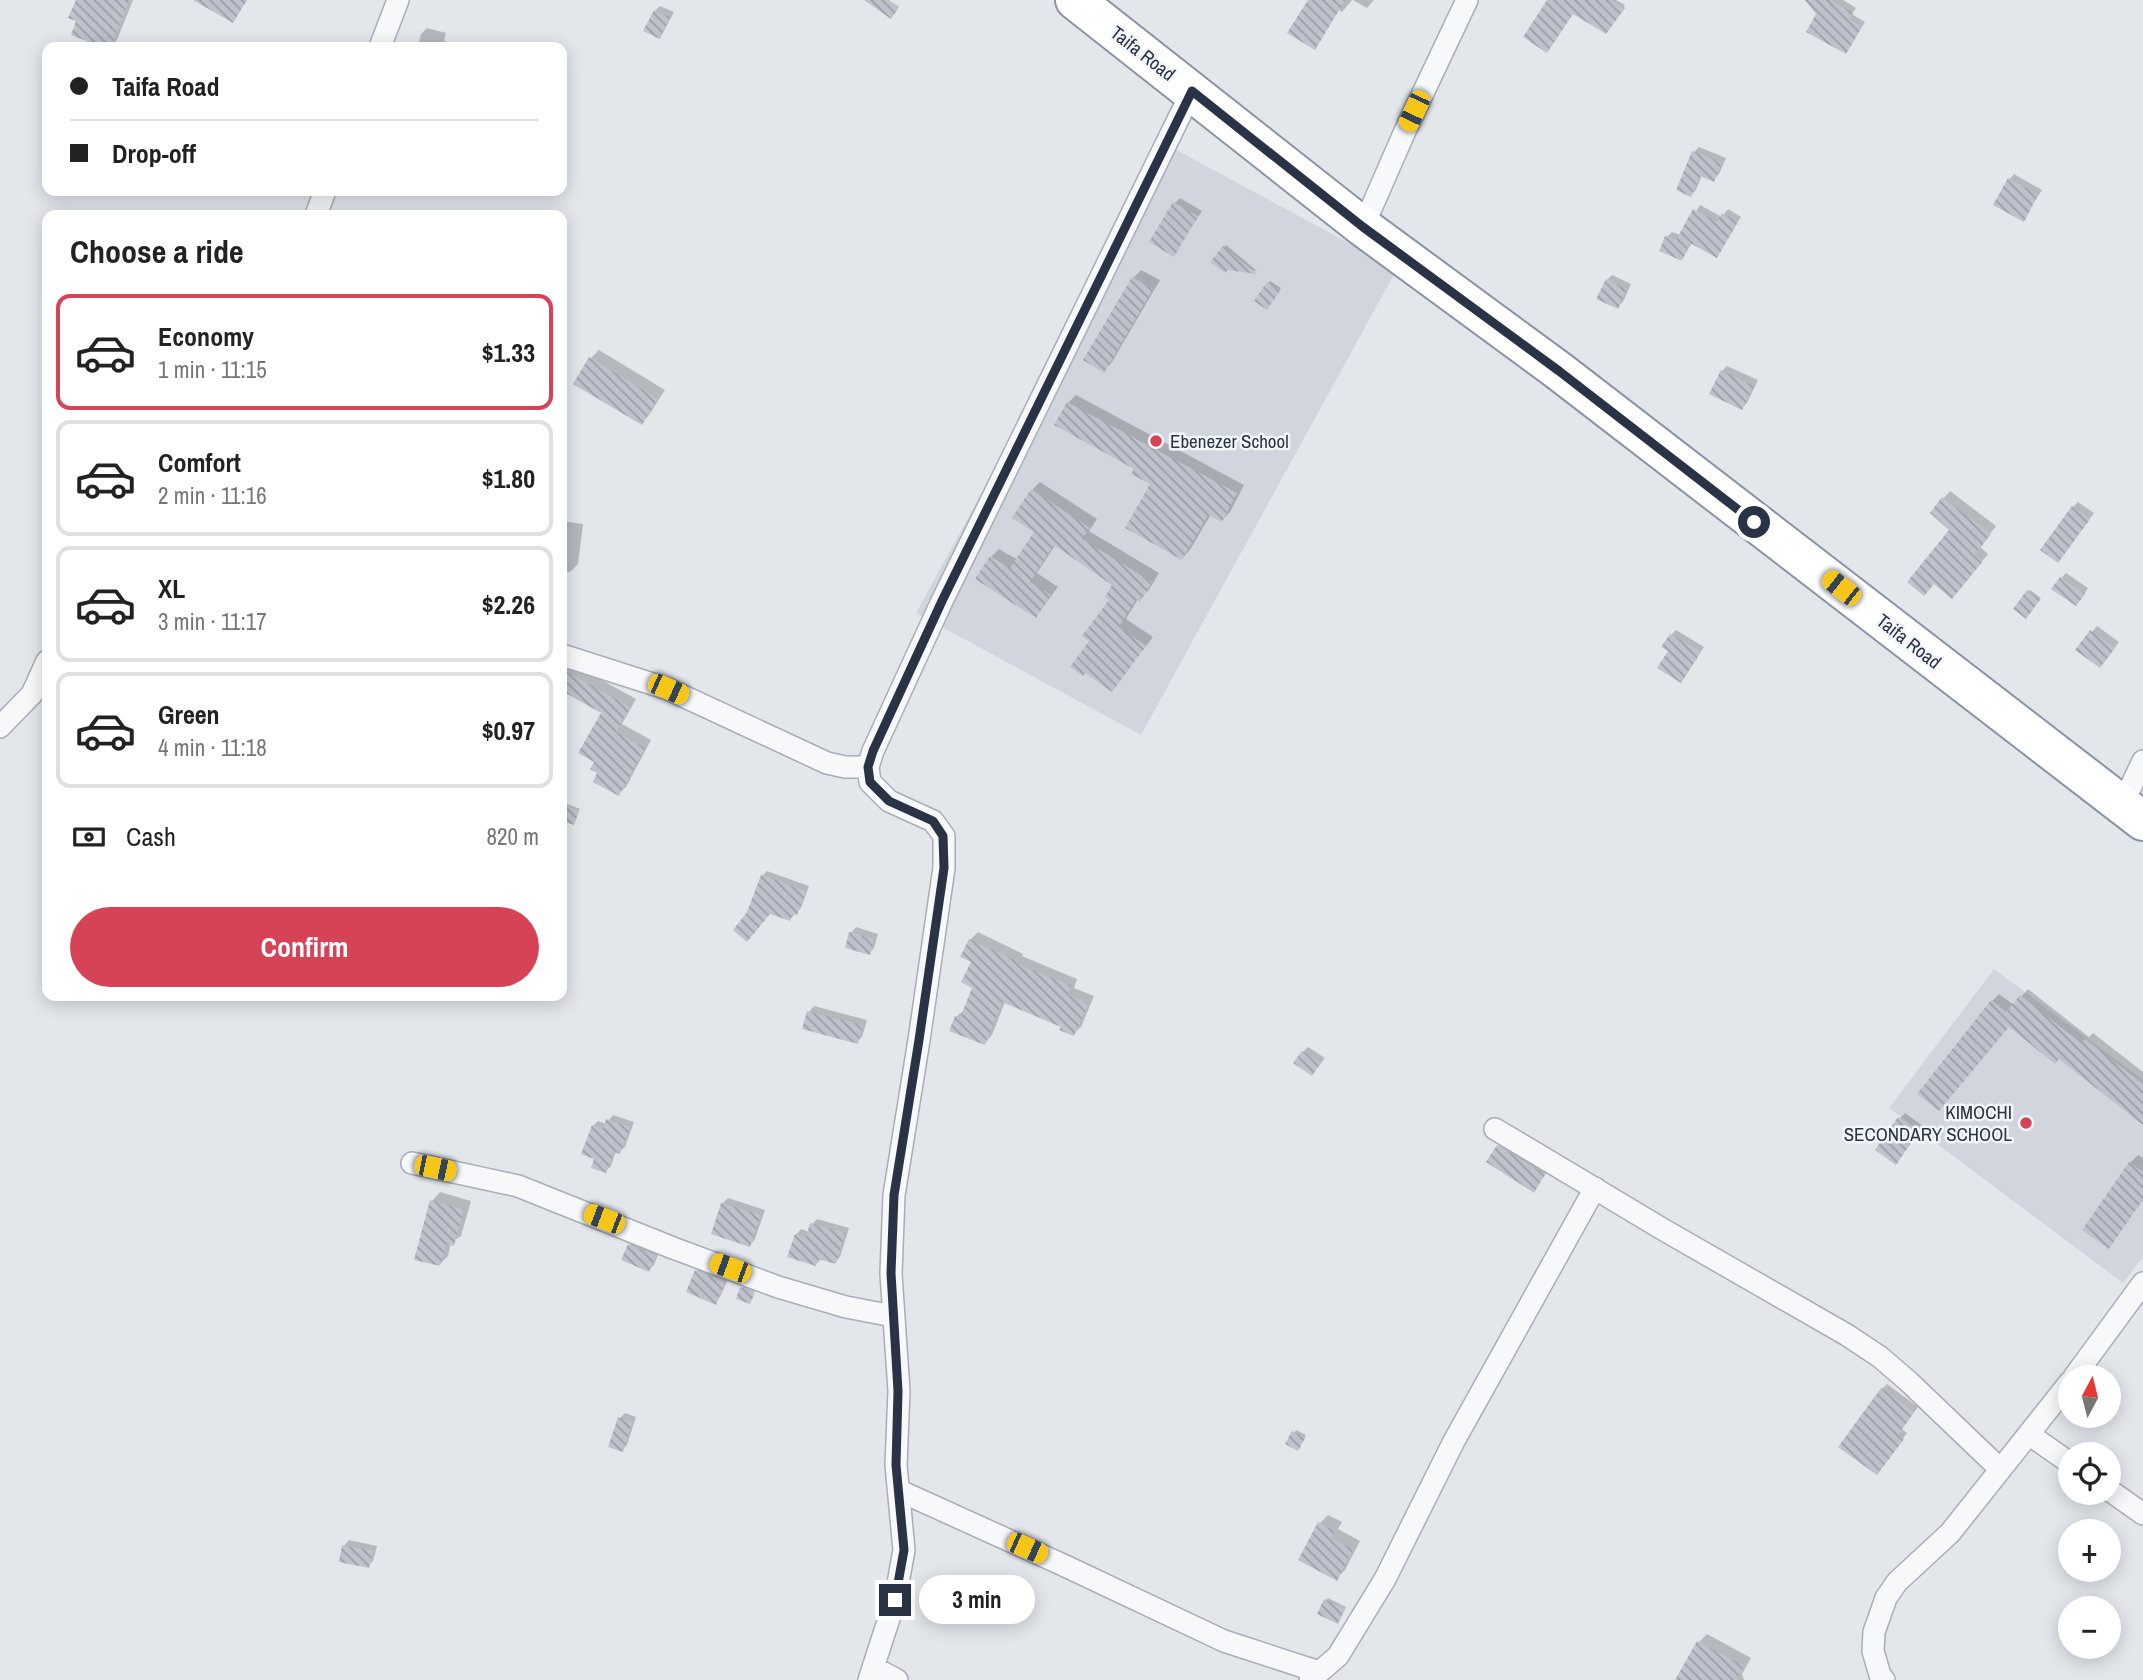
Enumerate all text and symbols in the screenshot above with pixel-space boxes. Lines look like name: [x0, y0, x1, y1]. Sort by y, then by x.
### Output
street label: Taifa Road: [1105, 19, 1181, 87]
text: Taifa Road: [112, 69, 219, 104]
car: [1396, 88, 1433, 134]
text: Drop-off: [112, 136, 196, 171]
text: Choose a ride: [70, 230, 244, 273]
text: Economy: [158, 319, 254, 354]
icon: car: [74, 321, 137, 384]
text: $1.33: [482, 335, 535, 370]
text: 1 min · 11:15: [158, 354, 267, 385]
place label: Ebenezer School: [1170, 428, 1289, 454]
marker: Ebenezer School: [1148, 433, 1164, 449]
text: Comfort: [158, 445, 241, 480]
icon: car: [74, 447, 137, 510]
text: $1.80: [482, 461, 535, 496]
text: 2 min · 11:16: [158, 480, 267, 511]
route start: [1738, 506, 1770, 538]
car: [1818, 567, 1865, 609]
text: XL: [158, 571, 185, 606]
icon: car: [74, 573, 137, 636]
text: $2.26: [482, 587, 535, 622]
text: 3 min · 11:17: [158, 606, 267, 637]
street label: Taifa Road: [1871, 607, 1947, 675]
car: [645, 671, 692, 707]
text: Green: [158, 697, 220, 732]
icon: car: [74, 699, 137, 762]
text: $0.97: [482, 713, 535, 748]
text: 4 min · 11:18: [158, 732, 267, 763]
icon: cash: [70, 818, 108, 856]
text: Cash: [126, 819, 176, 854]
text: 820 m: [487, 821, 539, 852]
button: Confirm: [70, 907, 539, 987]
place label: KIMOCHI SECONDARY SCHOOL: [1844, 1099, 2012, 1147]
marker: KIMOCHI SECONDARY SCHOOL: [2018, 1115, 2034, 1131]
car: [413, 1153, 458, 1183]
car: [581, 1202, 628, 1236]
car: [707, 1251, 754, 1285]
north arrow: [2058, 1365, 2121, 1428]
map controls: [2058, 1365, 2121, 1659]
button: locate: [2058, 1442, 2121, 1505]
button: +: [2058, 1519, 2121, 1582]
car: [1004, 1530, 1051, 1566]
callout: 3 min: [920, 1576, 1035, 1624]
route end: [879, 1584, 911, 1616]
text: 3 min: [952, 1584, 1002, 1615]
button: −: [2058, 1596, 2121, 1659]

